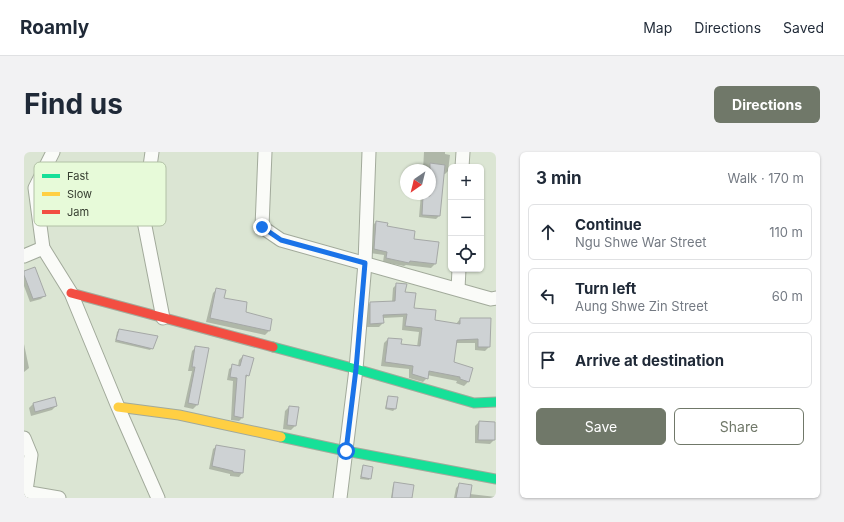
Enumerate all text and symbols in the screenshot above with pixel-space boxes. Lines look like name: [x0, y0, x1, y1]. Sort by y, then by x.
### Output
text: Roamly: [20, 16, 89, 39]
text: Map: [643, 19, 672, 36]
text: Directions: [694, 19, 761, 36]
text: Saved: [783, 19, 824, 36]
button: Directions: [714, 86, 820, 123]
text: Find us: [24, 87, 123, 121]
legend: [34, 162, 166, 226]
north arrow: [400, 164, 436, 200]
map controls: [448, 164, 484, 272]
button: +: [448, 164, 484, 200]
text: 3 min: [536, 168, 582, 188]
text: Fast: [67, 169, 89, 183]
text: Walk · 170 m: [728, 170, 804, 186]
text: Slow: [67, 187, 92, 201]
button: −: [448, 200, 484, 236]
text: Jam: [67, 205, 89, 219]
text: Continue: [575, 215, 642, 234]
route end: [253, 218, 271, 236]
icon: ahead: [537, 221, 559, 243]
text: 110 m: [769, 224, 803, 240]
text: Ngu Shwe War Street: [575, 234, 706, 250]
button: locate: [448, 236, 484, 272]
text: Turn left: [575, 279, 636, 298]
icon: left: [537, 285, 559, 307]
text: 60 m: [772, 288, 803, 304]
text: Aung Shwe Zin Street: [575, 298, 708, 314]
icon: arrive: [537, 349, 559, 371]
text: Arrive at destination: [575, 351, 724, 370]
button: Save: [536, 408, 666, 445]
button: Share: [674, 408, 804, 445]
route start: [337, 442, 355, 460]

